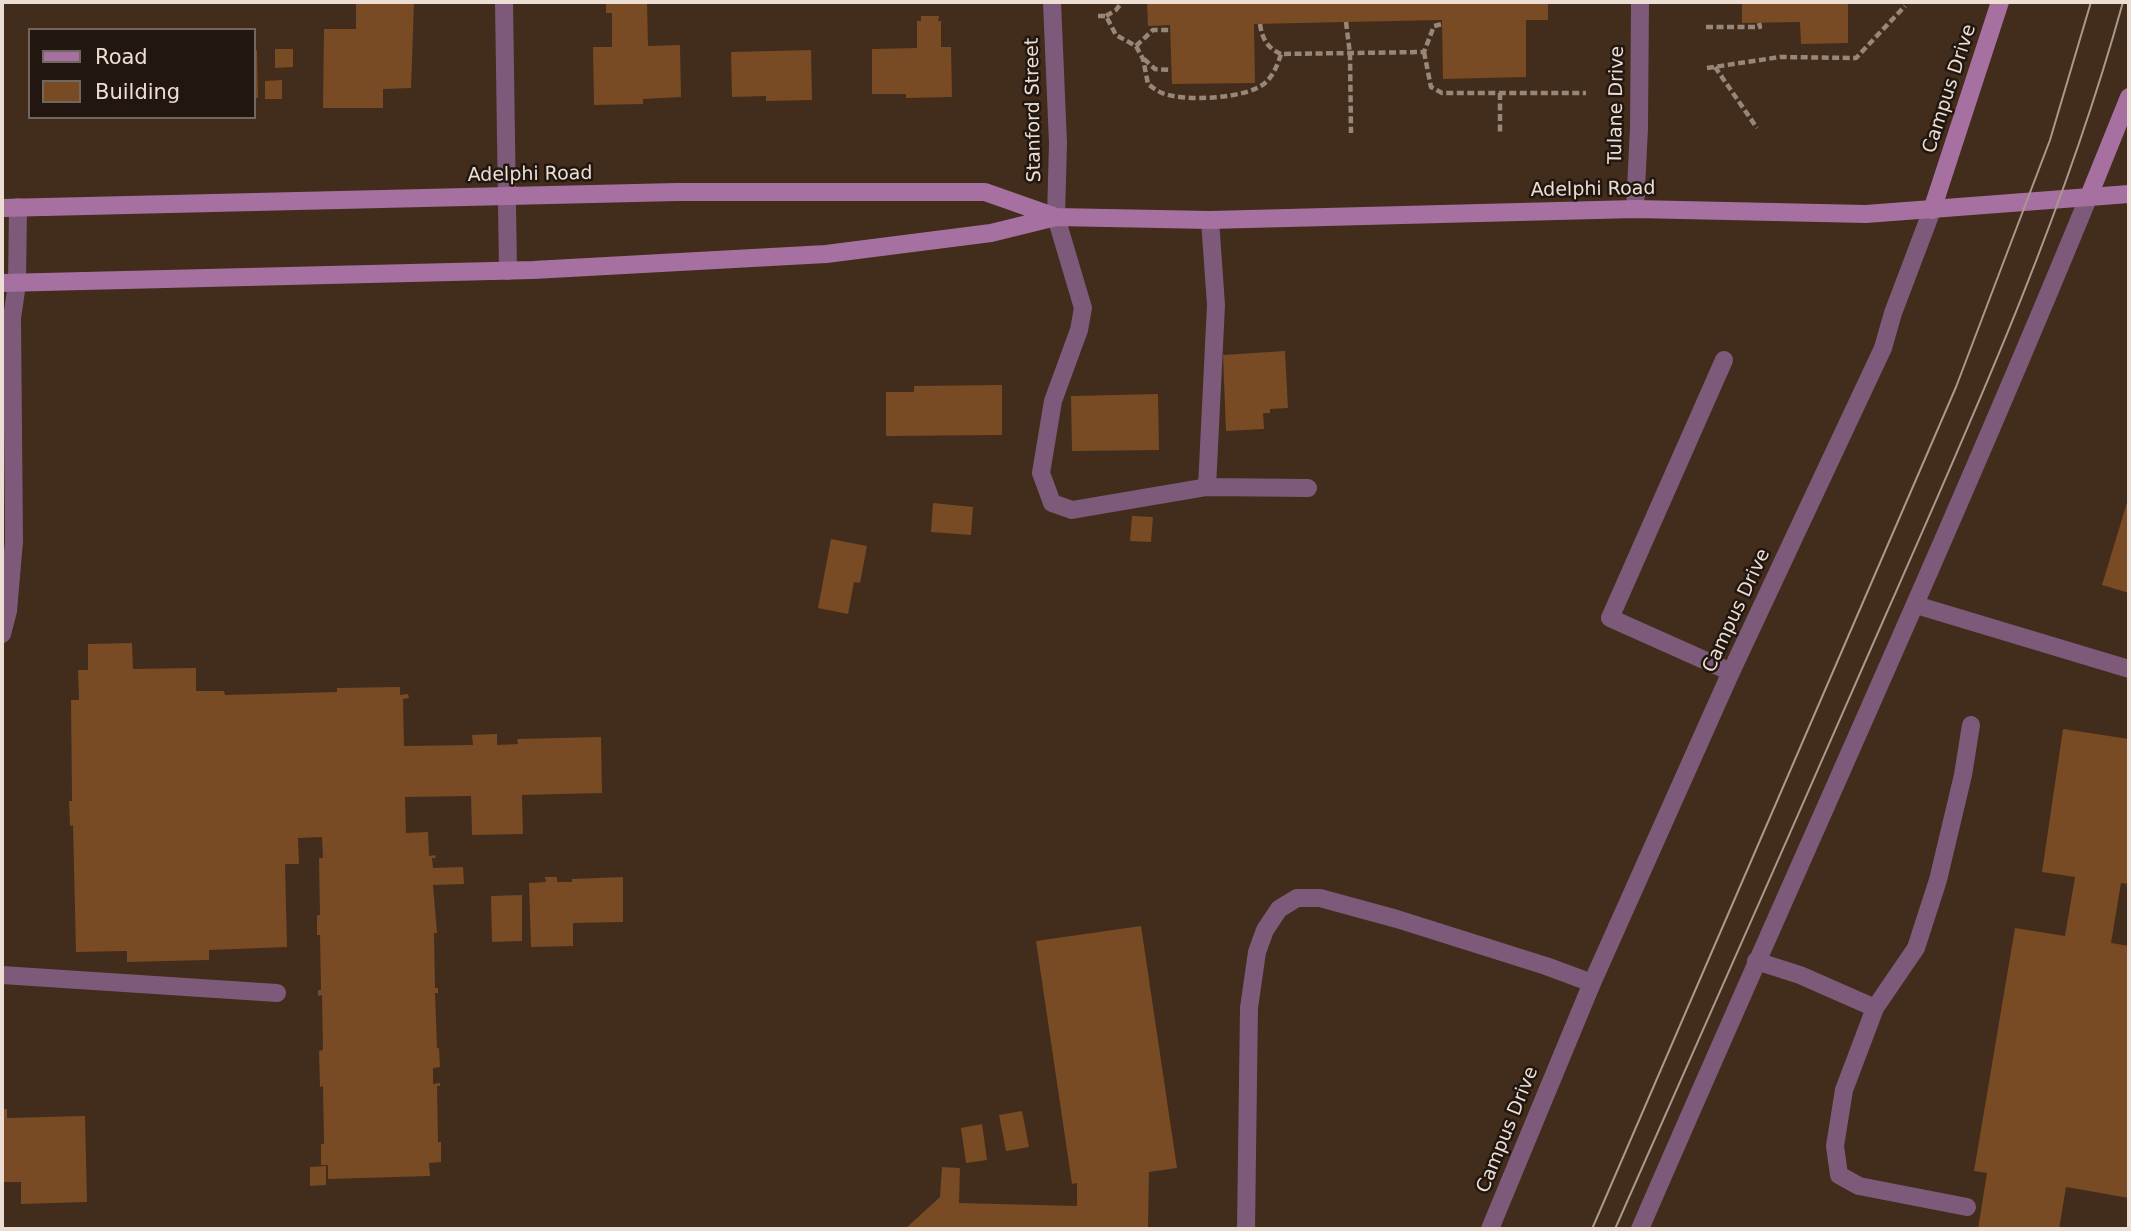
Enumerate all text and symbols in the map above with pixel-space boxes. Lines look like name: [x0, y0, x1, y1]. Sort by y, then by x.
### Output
street label: Campus Drive: [1918, 22, 1982, 156]
legend: [28, 28, 256, 119]
street label: Stanford Street: [1021, 37, 1047, 183]
text: Road: [95, 45, 148, 69]
street label: Tulane Drive: [1605, 46, 1629, 164]
text: Building: [95, 80, 180, 104]
street label: Adelphi Road: [467, 163, 593, 187]
street label: Adelphi Road: [1530, 178, 1656, 202]
street label: Campus Drive: [1698, 545, 1776, 677]
street label: Campus Drive: [1472, 1064, 1544, 1196]

